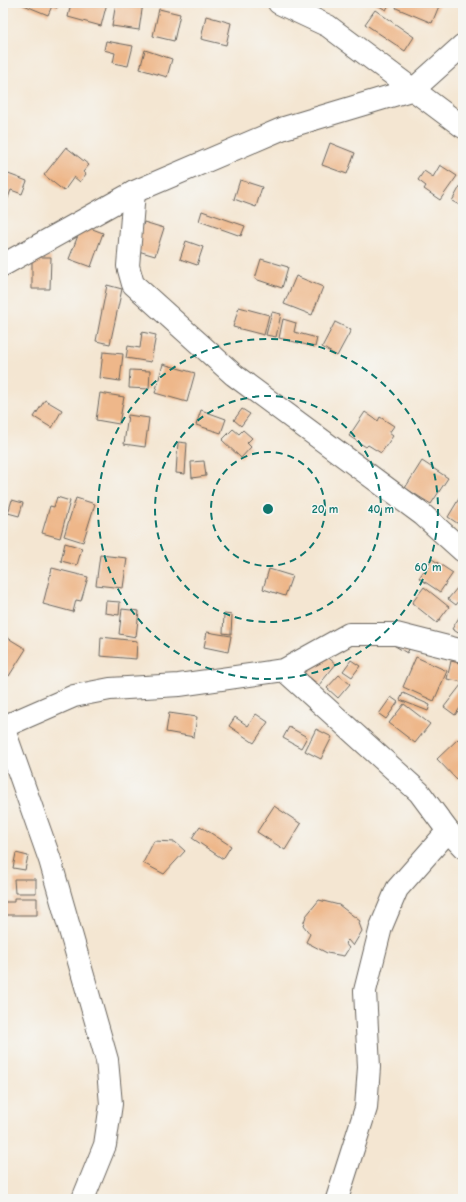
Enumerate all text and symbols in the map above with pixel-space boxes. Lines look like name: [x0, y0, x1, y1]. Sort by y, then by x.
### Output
centre of rings: [261, 502, 275, 516]
text: 20 m: [312, 502, 338, 516]
text: 40 m: [368, 502, 394, 516]
text: 60 m: [415, 560, 441, 574]

